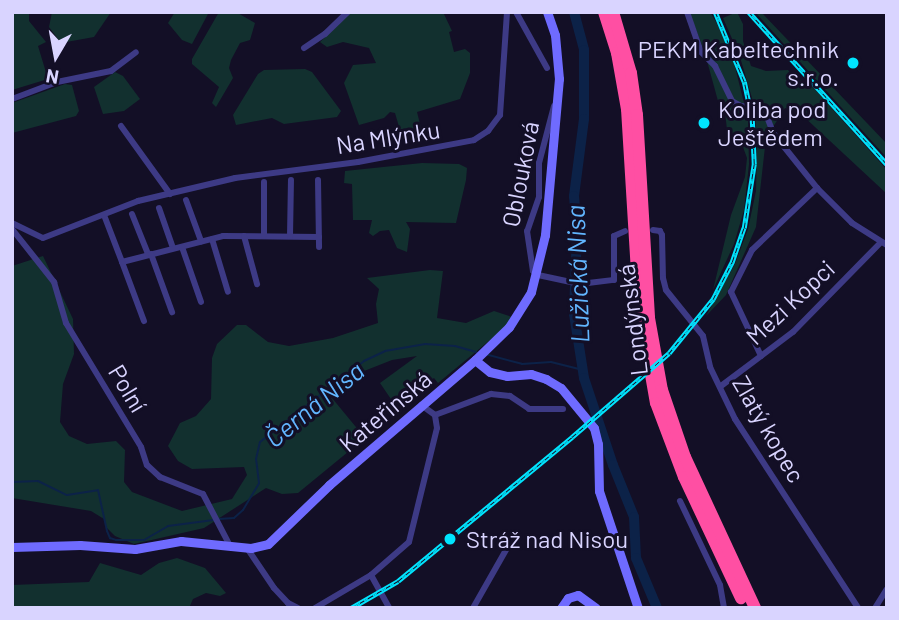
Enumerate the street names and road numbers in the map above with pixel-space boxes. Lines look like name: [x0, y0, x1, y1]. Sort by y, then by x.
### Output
street label: Na Mlýnku: [334, 115, 442, 159]
street label: Oblouková: [496, 119, 544, 229]
street label: Mezi Kopci: [740, 254, 840, 350]
street label: Londýnská: [611, 263, 653, 377]
street label: Polní: [103, 359, 153, 417]
street label: Kateřinská: [333, 364, 437, 458]
street label: Zlatý kopec: [727, 371, 811, 487]

